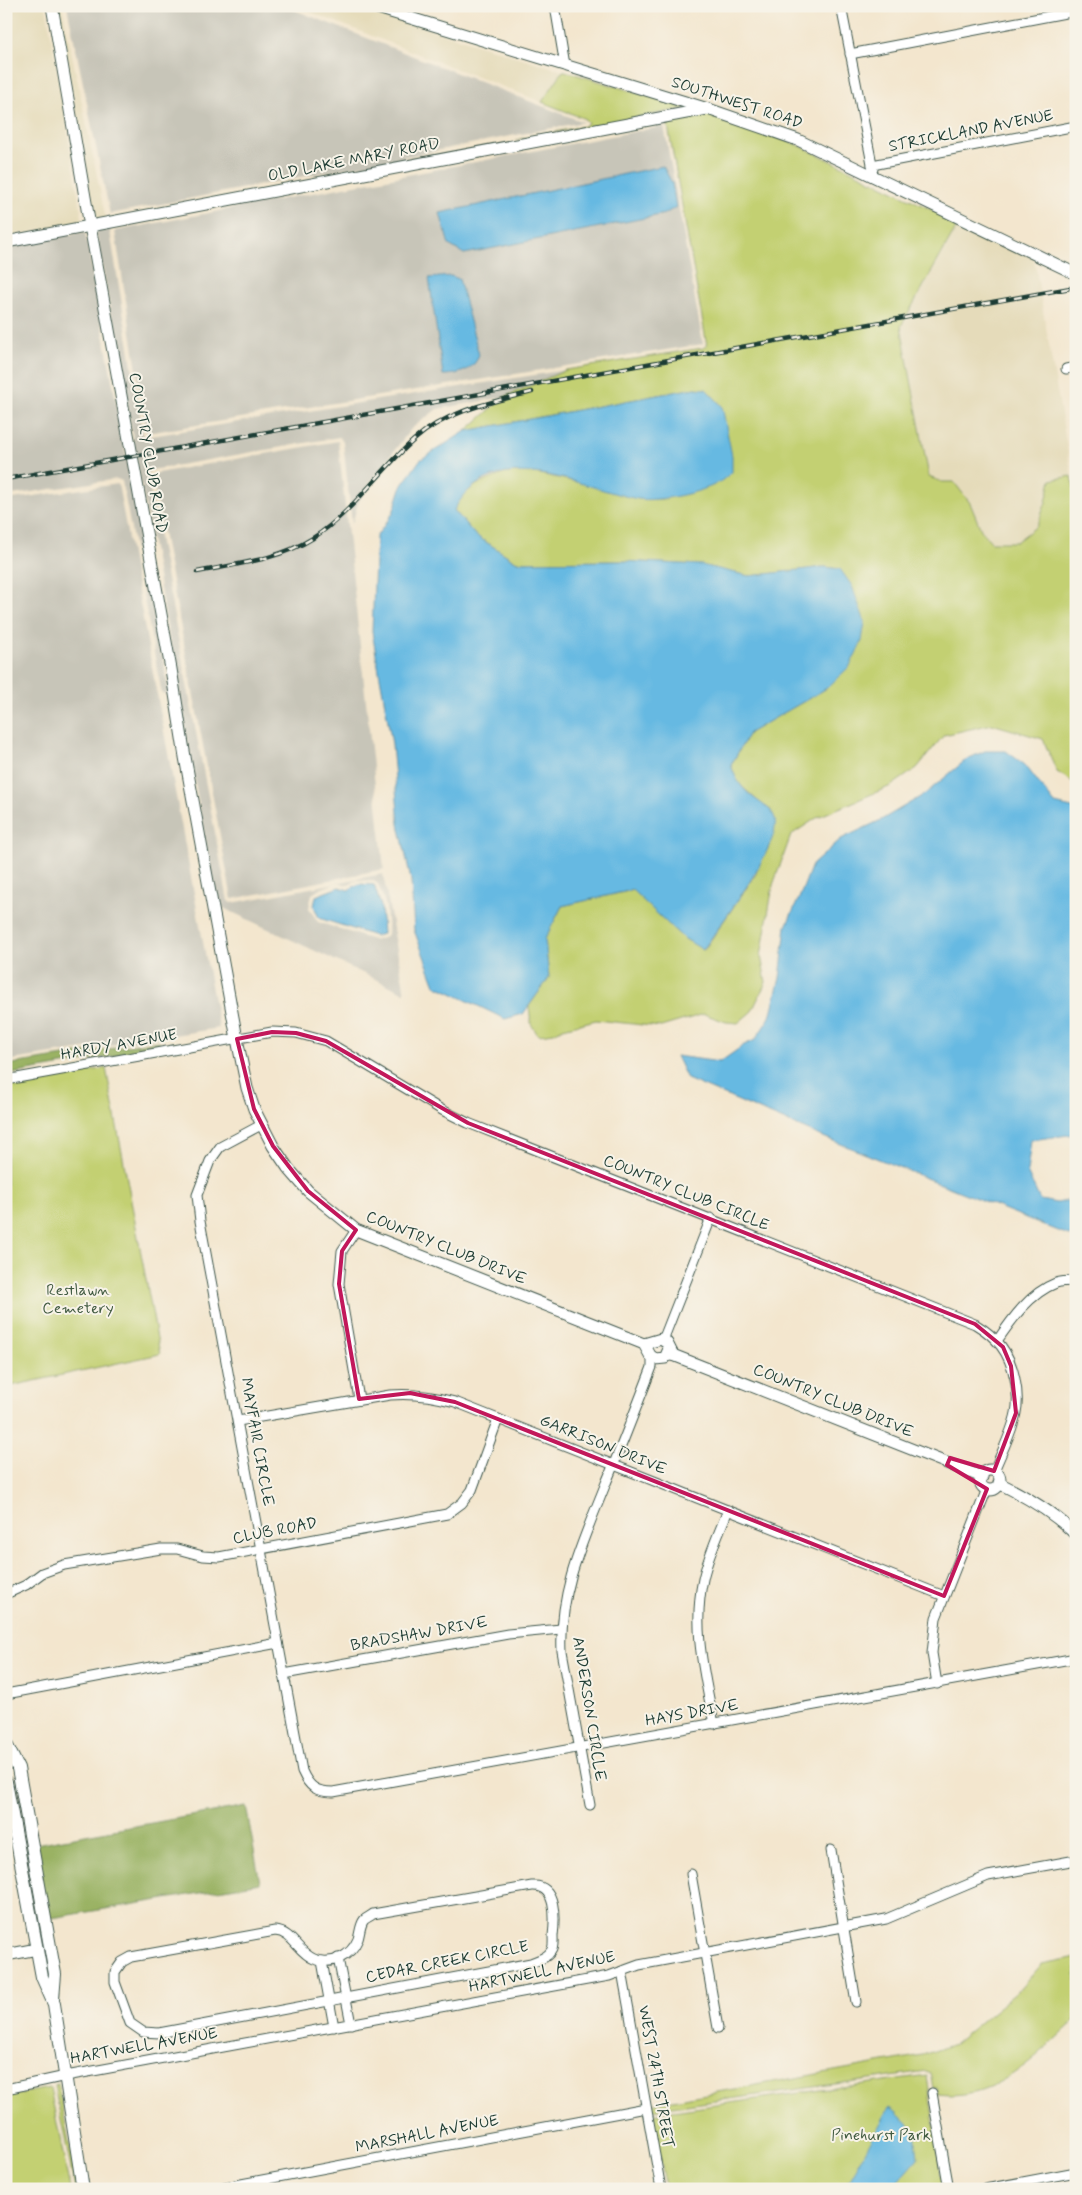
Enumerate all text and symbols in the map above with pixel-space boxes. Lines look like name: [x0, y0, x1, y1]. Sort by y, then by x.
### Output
street label: SOUTHWEST ROAD: [669, 72, 805, 134]
street label: STRICKLAND AVENUE: [887, 105, 1055, 157]
street label: OLD LAKE MARY ROAD: [266, 133, 442, 187]
street label: COUNTRY CLUB ROAD: [124, 371, 172, 535]
street label: HARDY AVENUE: [59, 1024, 179, 1066]
street label: COUNTRY CLUB CIRCLE: [600, 1150, 772, 1236]
street label: COUNTRY CLUB DRIVE: [363, 1206, 529, 1290]
park label: Restlawn Cemetery: [42, 1280, 114, 1319]
street label: COUNTRY CLUB DRIVE: [750, 1359, 916, 1443]
street label: MAYFAIR CIRCLE: [235, 1376, 279, 1508]
street label: GARRISON DRIVE: [536, 1410, 670, 1480]
street label: CLUB ROAD: [231, 1513, 319, 1549]
street label: BRADSHAW DRIVE: [349, 1612, 489, 1656]
street label: ANDERSON CIRCLE: [567, 1635, 611, 1783]
street label: HAYS DRIVE: [644, 1694, 740, 1732]
street label: CEDAR CREEK CIRCLE: [364, 1936, 530, 1988]
street label: HARTWELL AVENUE: [467, 1946, 617, 1998]
street label: WEST 24TH STREET: [633, 2004, 679, 2150]
street label: HARTWELL AVENUE: [69, 2023, 219, 2069]
street label: MARSHALL AVENUE: [354, 2110, 500, 2158]
park label: Pinehurst Park: [831, 2125, 931, 2146]

